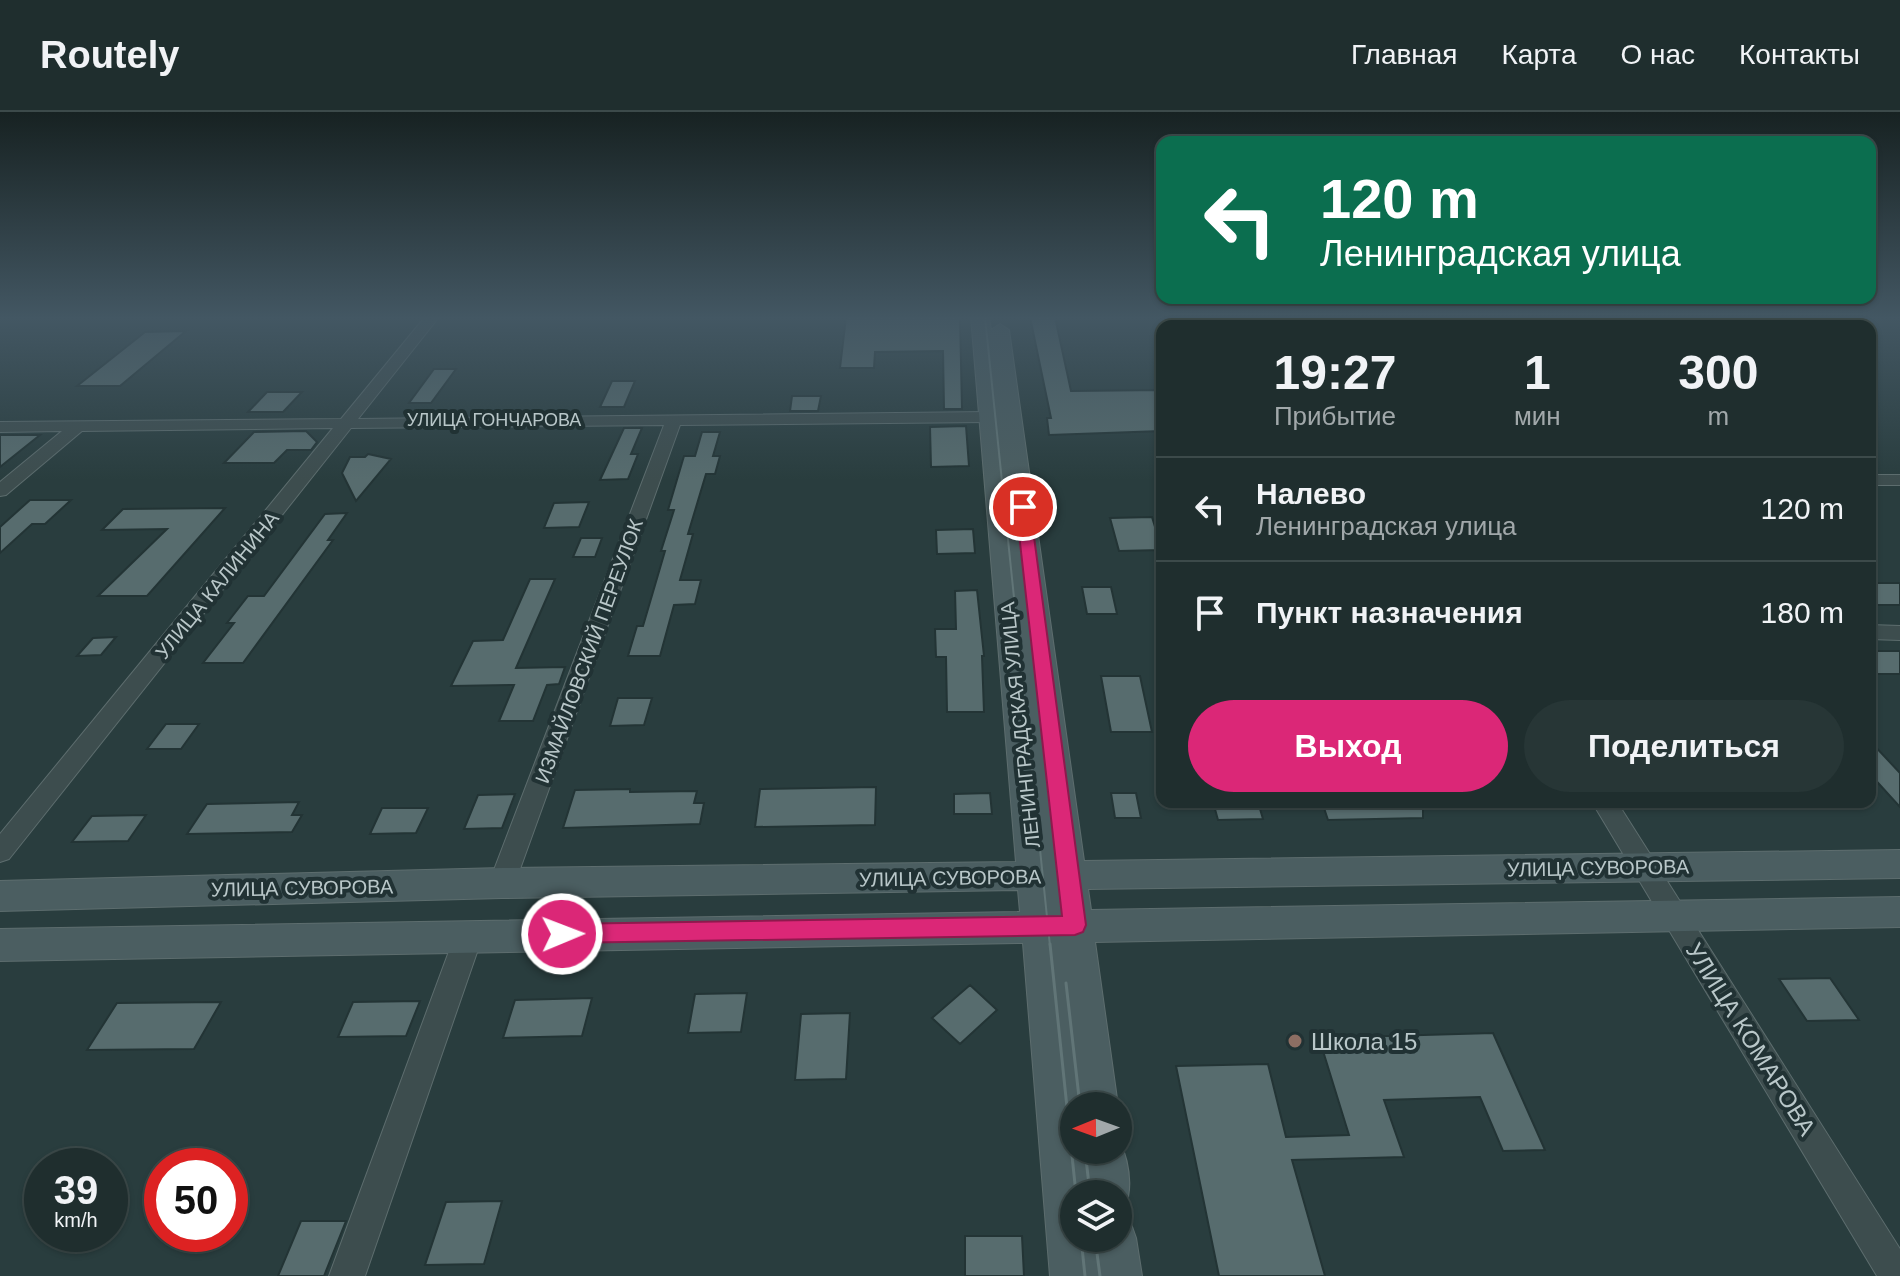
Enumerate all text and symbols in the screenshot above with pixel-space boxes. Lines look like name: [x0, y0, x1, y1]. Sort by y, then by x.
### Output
text: Routely: [40, 34, 179, 76]
text: Главная: [1351, 39, 1458, 70]
text: Карта: [1502, 39, 1576, 70]
text: О нас: [1620, 39, 1695, 70]
text: Контакты: [1739, 39, 1860, 70]
text: 120 m: [1320, 167, 1479, 230]
icon: left: [1188, 168, 1292, 272]
text: Ленинградская улица: [1320, 233, 1681, 274]
text: 19:27: [1274, 346, 1396, 399]
text: 1: [1524, 346, 1551, 399]
text: 300: [1678, 346, 1758, 399]
text: Прибытие: [1274, 401, 1396, 431]
text: мин: [1514, 401, 1561, 431]
text: m: [1708, 401, 1729, 431]
street label: УЛИЦА ГОНЧАРОВА: [407, 410, 581, 430]
pin: [989, 473, 1057, 541]
text: Налево: [1256, 477, 1366, 510]
icon: arrive: [1001, 485, 1045, 529]
icon: left: [1188, 487, 1232, 531]
text: 120 m: [1761, 492, 1844, 525]
street label: УЛИЦА КАЛИНИНА: [151, 507, 283, 663]
text: Ленинградская улица: [1256, 511, 1517, 541]
street label: ИЗМАЙЛОВСКИЙ ПЕРЕУЛОК: [530, 515, 647, 786]
icon: arrive: [1188, 591, 1232, 635]
text: Пункт назначения: [1256, 596, 1523, 629]
text: 180 m: [1761, 596, 1844, 629]
street label: ЛЕНИНГРАДСКАЯ УЛИЦА: [996, 600, 1044, 849]
button: Выход: [1188, 700, 1508, 792]
button: Поделиться: [1524, 700, 1844, 792]
street label: УЛИЦА СУВОРОВА: [1507, 855, 1690, 881]
street label: УЛИЦА СУВОРОВА: [859, 865, 1042, 891]
street label: УЛИЦА СУВОРОВА: [211, 875, 394, 901]
position arrow: [520, 892, 604, 976]
street label: УЛИЦА КОМАРОВА: [1681, 938, 1821, 1140]
place label: Школа 15: [1311, 1028, 1417, 1055]
marker: Школа 15: [1286, 1032, 1304, 1050]
north arrow: [1060, 1092, 1132, 1164]
map controls: [1060, 1092, 1132, 1252]
speed limit sign: 50: [144, 1148, 248, 1252]
text: 39: [54, 1168, 98, 1212]
button: layers: [1060, 1180, 1132, 1252]
text: km/h: [54, 1209, 98, 1231]

